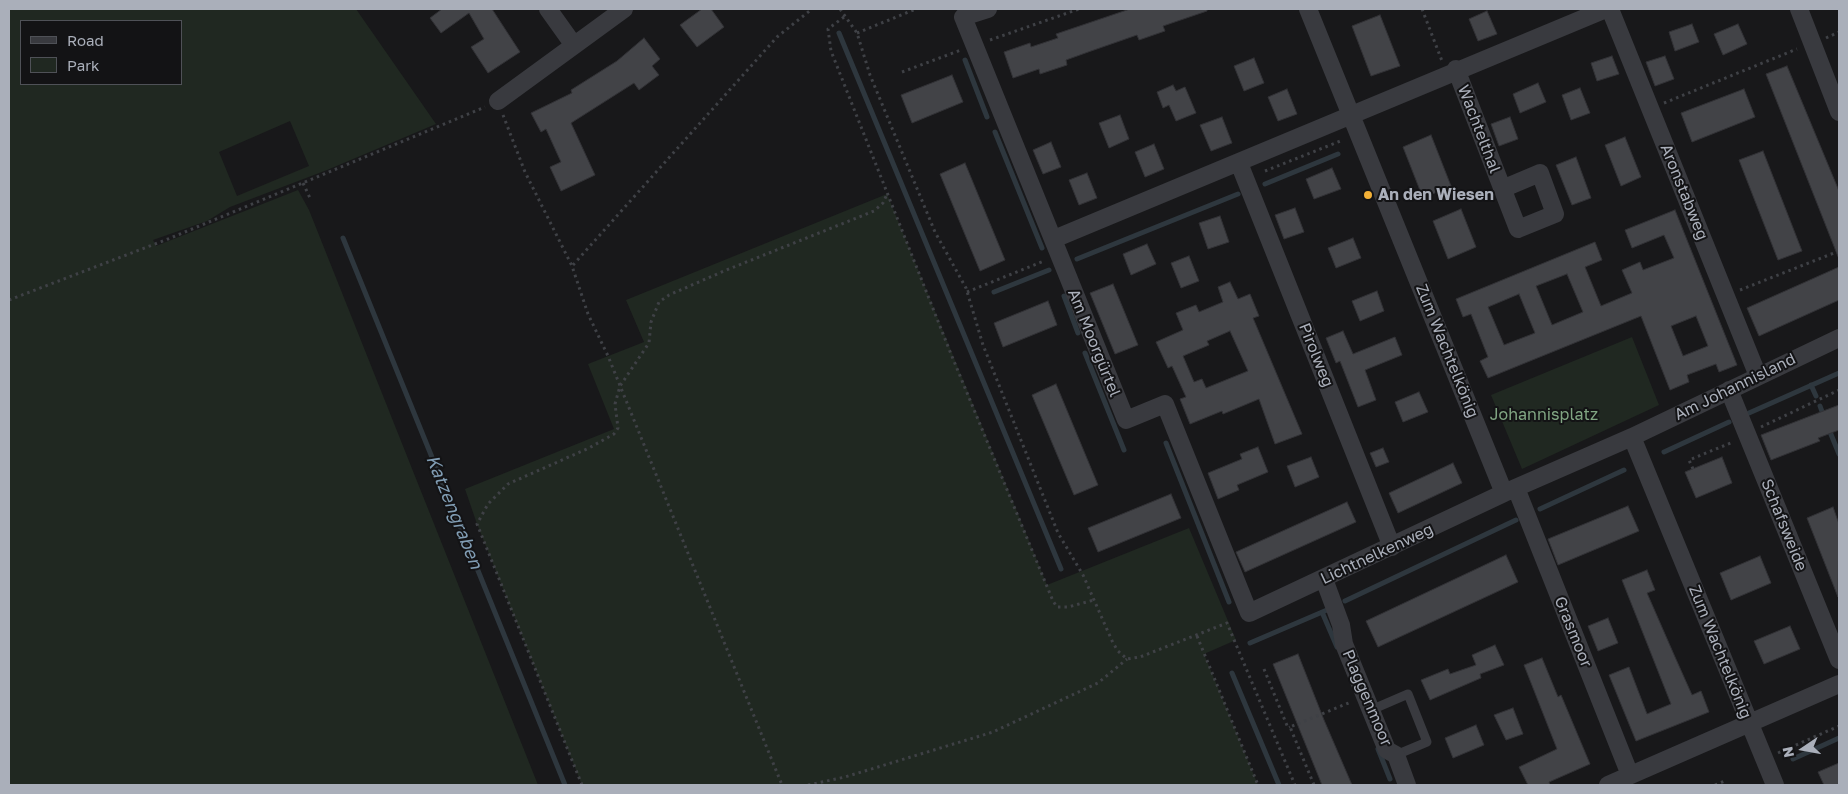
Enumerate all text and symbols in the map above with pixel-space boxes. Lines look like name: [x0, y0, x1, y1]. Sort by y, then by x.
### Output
legend: [20, 20, 182, 85]
text: Road: [67, 31, 104, 49]
text: Park: [67, 56, 99, 74]
street label: Wachtelthal: [1453, 82, 1505, 176]
street label: Aronstabweg: [1656, 141, 1712, 243]
place label: An den Wiesen: [1378, 185, 1494, 205]
marker: An den Wiesen: [1362, 189, 1374, 201]
street label: Zum Wachtelkönig: [1411, 281, 1483, 421]
street label: Am Moorgürtel: [1064, 286, 1124, 400]
street label: Pirolweg: [1294, 320, 1338, 390]
street label: Am Johannisland: [1671, 349, 1799, 425]
park label: Johannisplatz: [1490, 405, 1598, 425]
water label: Katzengraben: [421, 452, 487, 572]
street label: Schafsweide: [1757, 476, 1811, 574]
street label: Lichtnelkenweg: [1318, 520, 1436, 588]
street label: Zum Wachtelkönig: [1684, 582, 1756, 722]
street label: Grasmoor: [1550, 594, 1596, 670]
street label: Plaggenmoor: [1338, 647, 1396, 749]
north arrow: [1778, 724, 1828, 774]
text: N: [1778, 745, 1797, 759]

